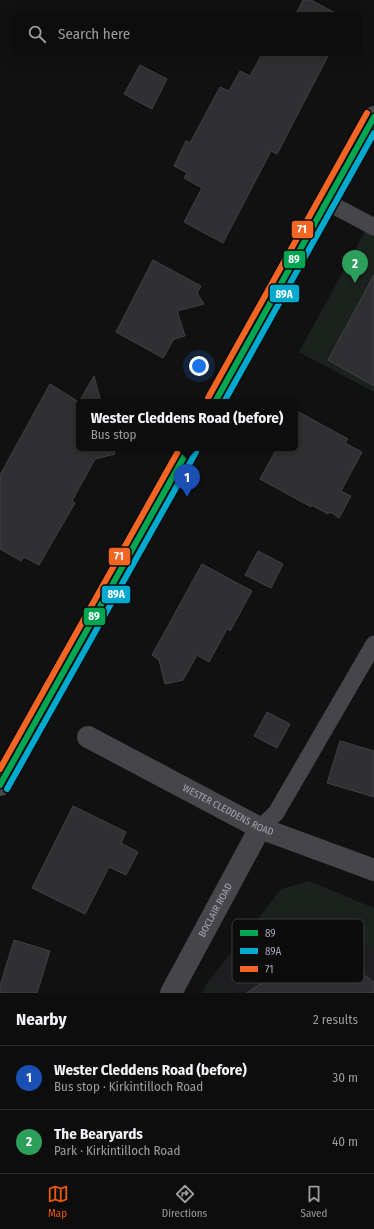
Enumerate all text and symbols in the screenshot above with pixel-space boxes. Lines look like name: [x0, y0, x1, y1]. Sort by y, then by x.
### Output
search box: [12, 12, 362, 56]
icon: search: [26, 23, 48, 45]
text: Search here: [58, 25, 130, 43]
line badge: 71: [291, 220, 314, 239]
text: 71: [297, 223, 307, 236]
line badge: 89: [283, 250, 306, 269]
pin: 2: [342, 250, 368, 283]
text: 89: [288, 253, 300, 266]
line badge: 89A: [269, 284, 300, 303]
text: 89A: [275, 288, 294, 301]
your location: [189, 356, 209, 376]
popup: [76, 399, 298, 451]
text: Wester Cleddens Road (before): [91, 409, 283, 427]
text: Bus stop: [91, 427, 137, 442]
pin: 1: [174, 464, 200, 497]
line badge: 71: [108, 547, 131, 566]
text: 71: [114, 550, 124, 563]
line badge: 89A: [101, 585, 131, 604]
text: 89A: [107, 588, 126, 601]
line badge: 89: [83, 607, 106, 626]
text: 89: [88, 610, 100, 623]
street label: WESTER CLEDDENS ROAD: [180, 782, 275, 838]
street label: BOCLAIR ROAD: [196, 881, 235, 939]
legend: [232, 919, 364, 983]
text: 89: [265, 927, 276, 940]
text: 89A: [265, 945, 282, 958]
text: 71: [265, 963, 274, 976]
text: Nearby: [16, 1009, 67, 1030]
text: 2 results: [313, 1012, 358, 1027]
text: Wester Cleddens Road (before): [54, 1061, 247, 1079]
text: 1: [26, 1070, 32, 1085]
text: 30 m: [332, 1070, 358, 1085]
text: Bus stop · Kirkintilloch Road: [54, 1079, 203, 1094]
text: The Bearyards: [54, 1125, 143, 1143]
text: 2: [26, 1134, 32, 1149]
text: 40 m: [332, 1134, 358, 1149]
text: Park · Kirkintilloch Road: [54, 1143, 180, 1158]
tab: Map: [47, 1183, 69, 1220]
tab: Directions: [162, 1183, 207, 1220]
tab: Saved: [301, 1183, 327, 1220]

